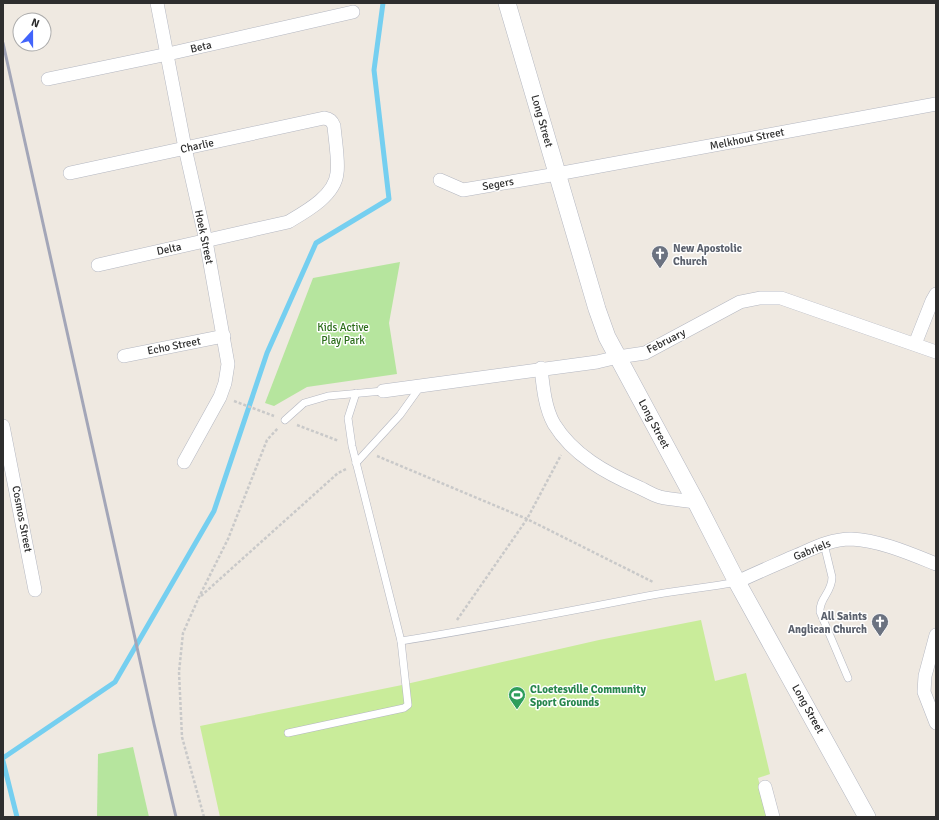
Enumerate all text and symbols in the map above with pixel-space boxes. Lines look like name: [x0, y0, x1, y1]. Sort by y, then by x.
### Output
north arrow: [12, 12, 52, 52]
text: N: [30, 16, 41, 31]
street label: Beta: [189, 38, 213, 56]
street label: Long Street: [528, 93, 556, 149]
street label: Melkhout Street: [709, 125, 786, 153]
street label: Charlie: [179, 136, 215, 156]
street label: Segers: [481, 175, 515, 193]
street label: Hoek Street: [192, 209, 216, 266]
street label: Delta: [155, 240, 183, 258]
place label: New Apostolic Church: [673, 242, 742, 268]
church icon: New Apostolic Church: [650, 244, 670, 269]
park label: Kids Active Play Park: [317, 321, 369, 347]
street label: February: [644, 325, 688, 356]
street label: Echo Street: [146, 334, 202, 358]
street label: Long Street: [636, 397, 672, 451]
street label: Cosmos Street: [9, 485, 35, 553]
street label: Gabriels: [791, 537, 833, 563]
place label: All Saints Anglican Church: [788, 610, 867, 636]
church icon: All Saints Anglican Church: [870, 612, 890, 637]
street label: Long Street: [789, 682, 827, 736]
place label: CLoetesville Community Sport Grounds: [530, 683, 646, 709]
sports icon: CLoetesville Community Sport Grounds: [507, 685, 527, 710]

